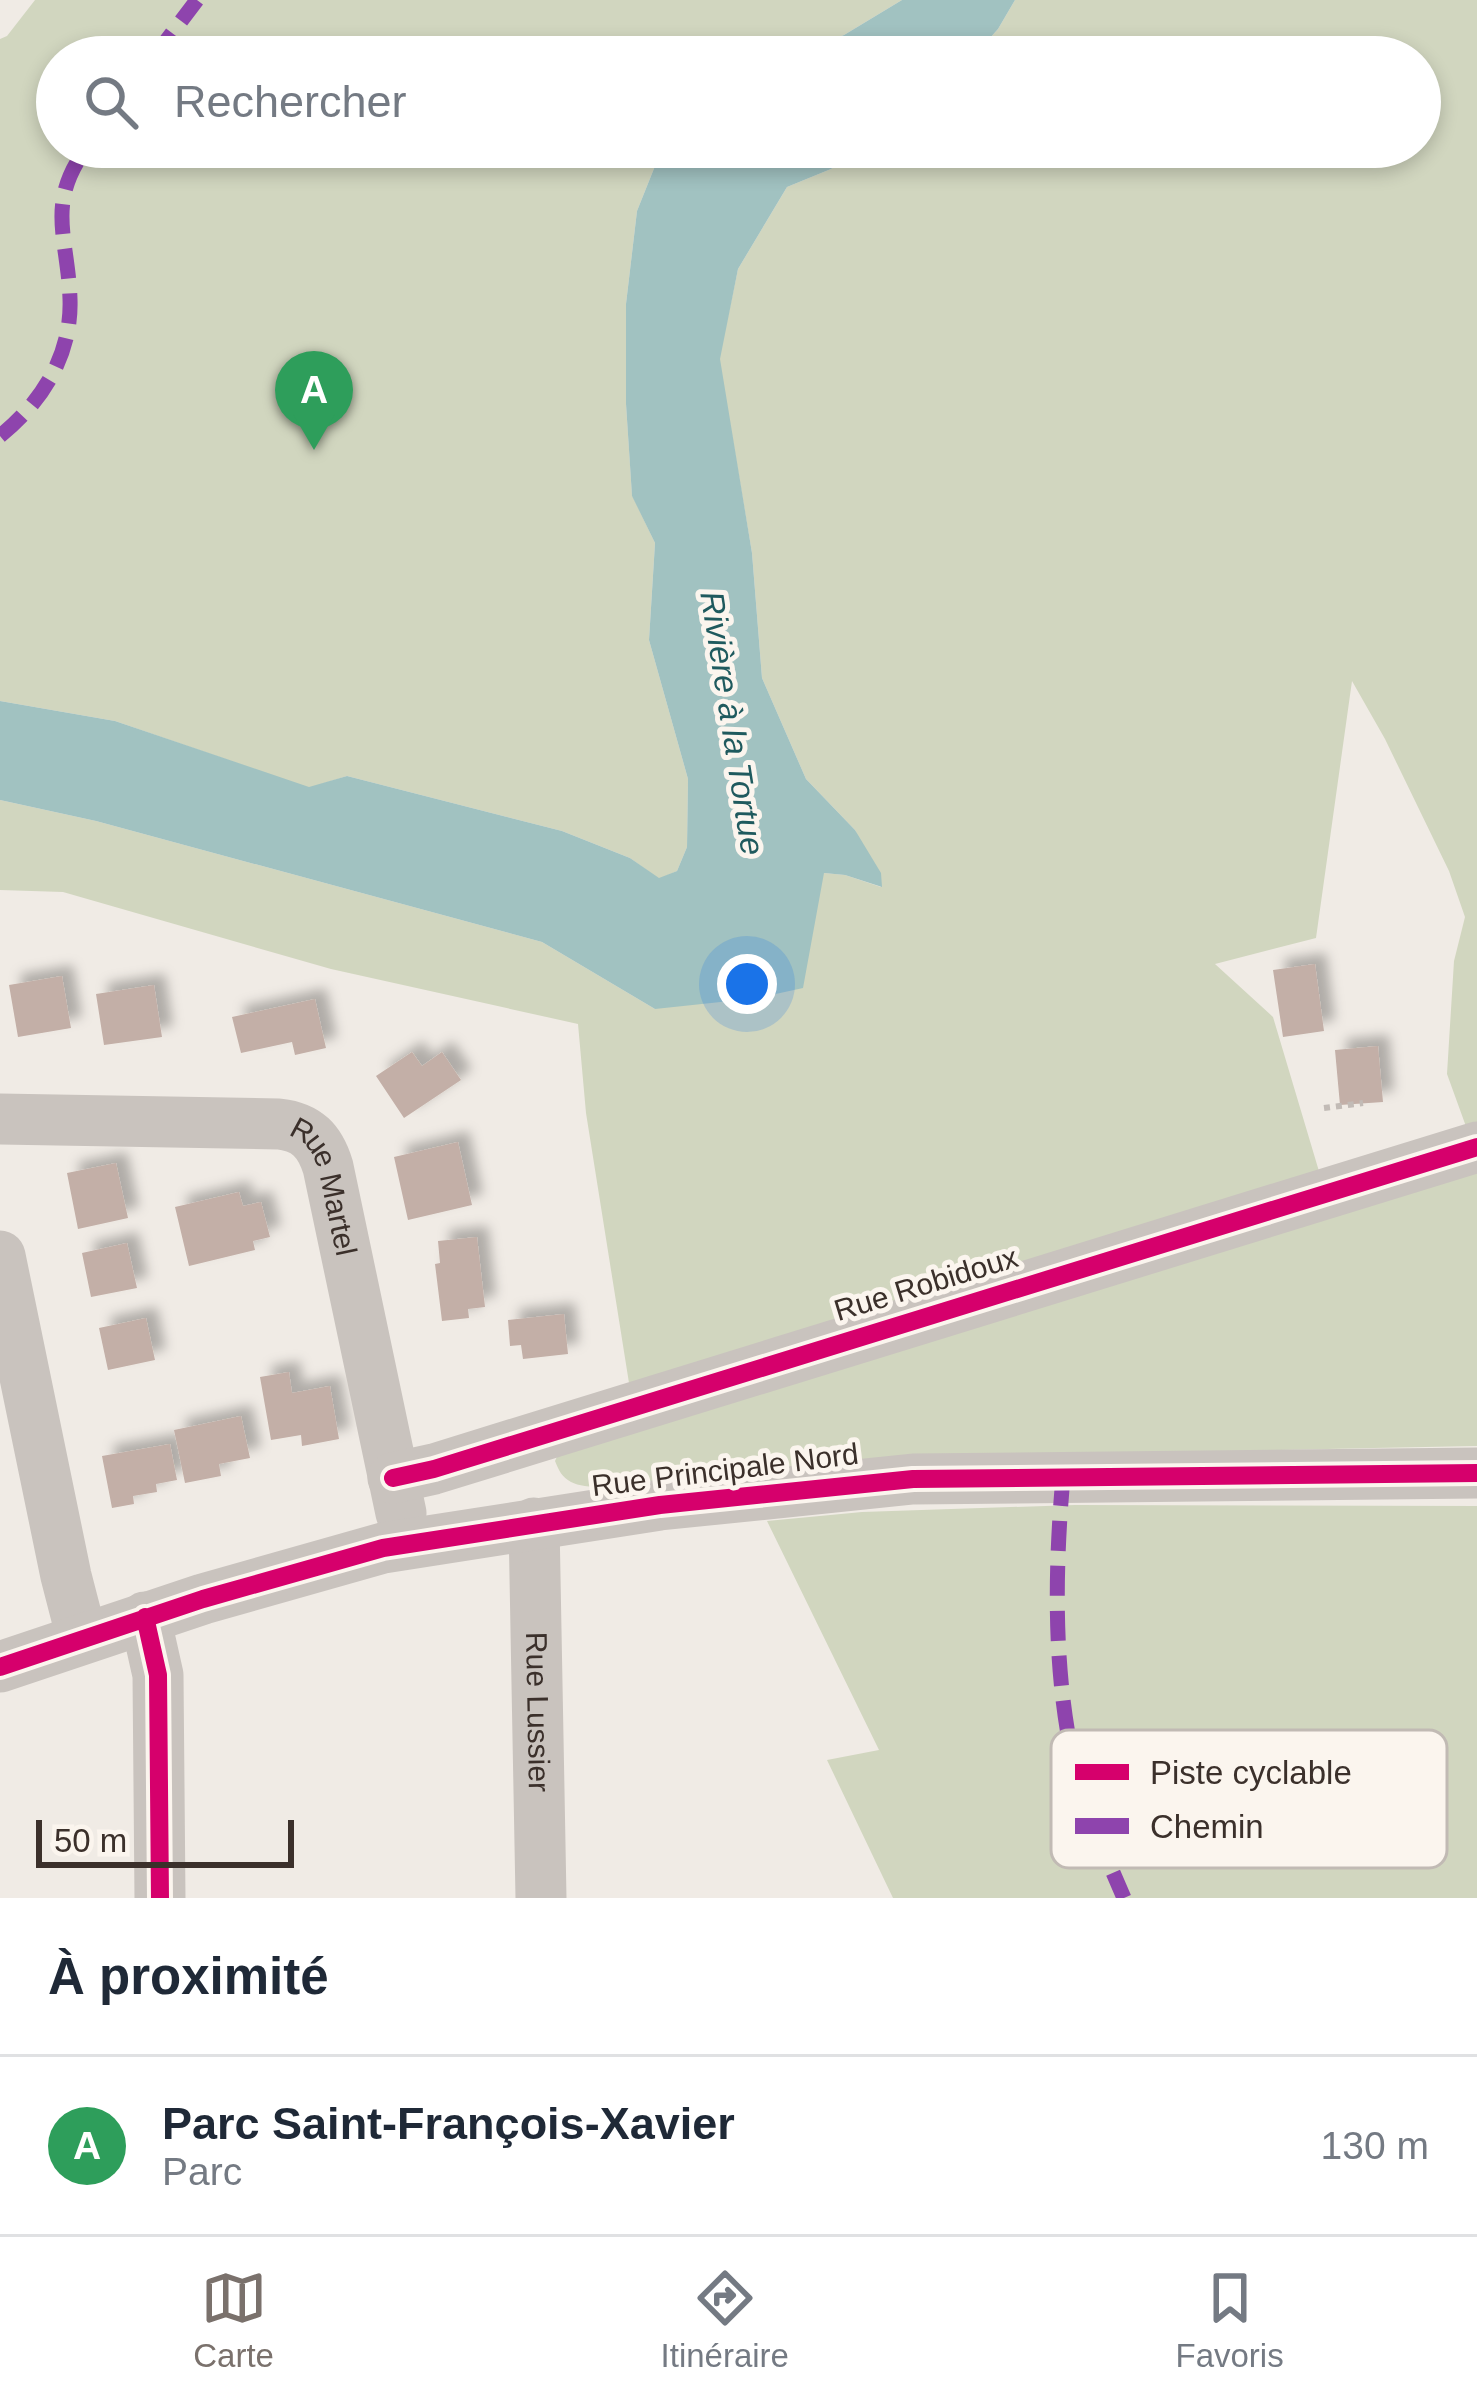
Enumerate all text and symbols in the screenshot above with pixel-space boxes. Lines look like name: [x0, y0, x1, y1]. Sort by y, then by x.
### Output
search box: [36, 36, 1441, 168]
icon: search: [78, 69, 144, 135]
text: Rechercher: [174, 76, 407, 127]
pin: A: [275, 351, 353, 450]
water label: Rivière à la Tortue: [693, 589, 772, 858]
your location: [717, 954, 777, 1014]
street label: Rue Martel: [285, 1111, 363, 1259]
street label: Rue Robidoux: [830, 1240, 1022, 1327]
street label: Rue Principale Nord: [590, 1437, 860, 1502]
street label: Rue Lussier: [520, 1632, 556, 1792]
legend: [1051, 1730, 1447, 1868]
text: Piste cyclable: [1150, 1754, 1352, 1791]
text: Chemin: [1150, 1808, 1264, 1845]
scale bar: [36, 1814, 294, 1867]
text: 50 m: [54, 1822, 127, 1859]
text: À proximité: [48, 1948, 329, 2005]
text: Parc Saint-François-Xavier: [162, 2098, 735, 2149]
text: A: [73, 2124, 101, 2167]
text: 130 m: [1321, 2124, 1429, 2167]
text: Parc: [162, 2150, 242, 2193]
tab: Carte: [193, 2265, 274, 2375]
tab: Itinéraire: [661, 2265, 789, 2375]
tab: Favoris: [1176, 2265, 1284, 2375]

